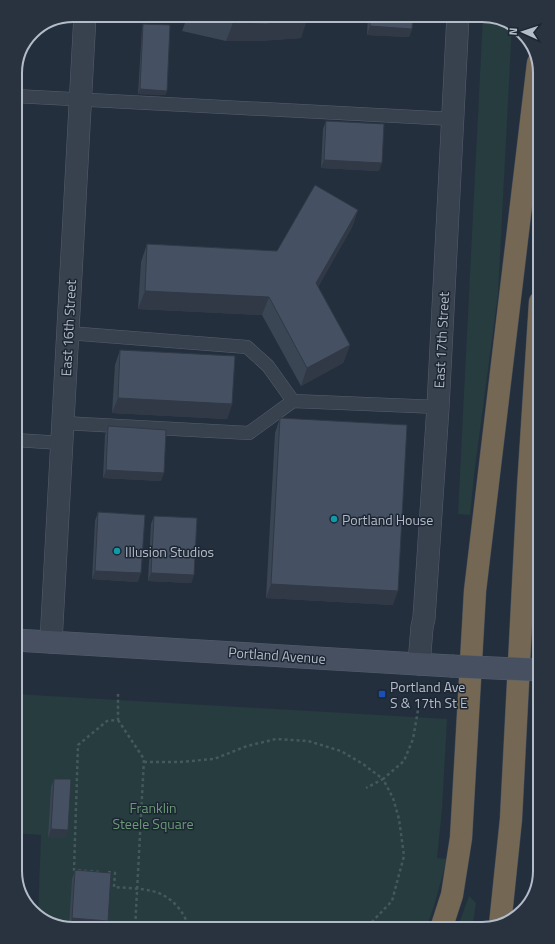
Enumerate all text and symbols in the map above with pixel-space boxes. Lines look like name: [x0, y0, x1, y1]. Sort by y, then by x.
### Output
north arrow: [503, 12, 543, 52]
text: N: [505, 27, 521, 36]
street label: East 16th Street: [55, 279, 81, 377]
street label: East 17th Street: [428, 291, 454, 389]
place label: Portland House: [342, 509, 433, 530]
marker: Portland House: [329, 514, 339, 524]
place label: Illusion Studios: [125, 541, 214, 562]
marker: Illusion Studios: [112, 546, 122, 556]
street label: Portland Avenue: [228, 641, 326, 669]
place label: Portland Ave S & 17th St E: [390, 676, 468, 713]
marker: Portland Ave S & 17th St E: [377, 689, 387, 699]
park label: Franklin Steele Square: [112, 797, 194, 834]

